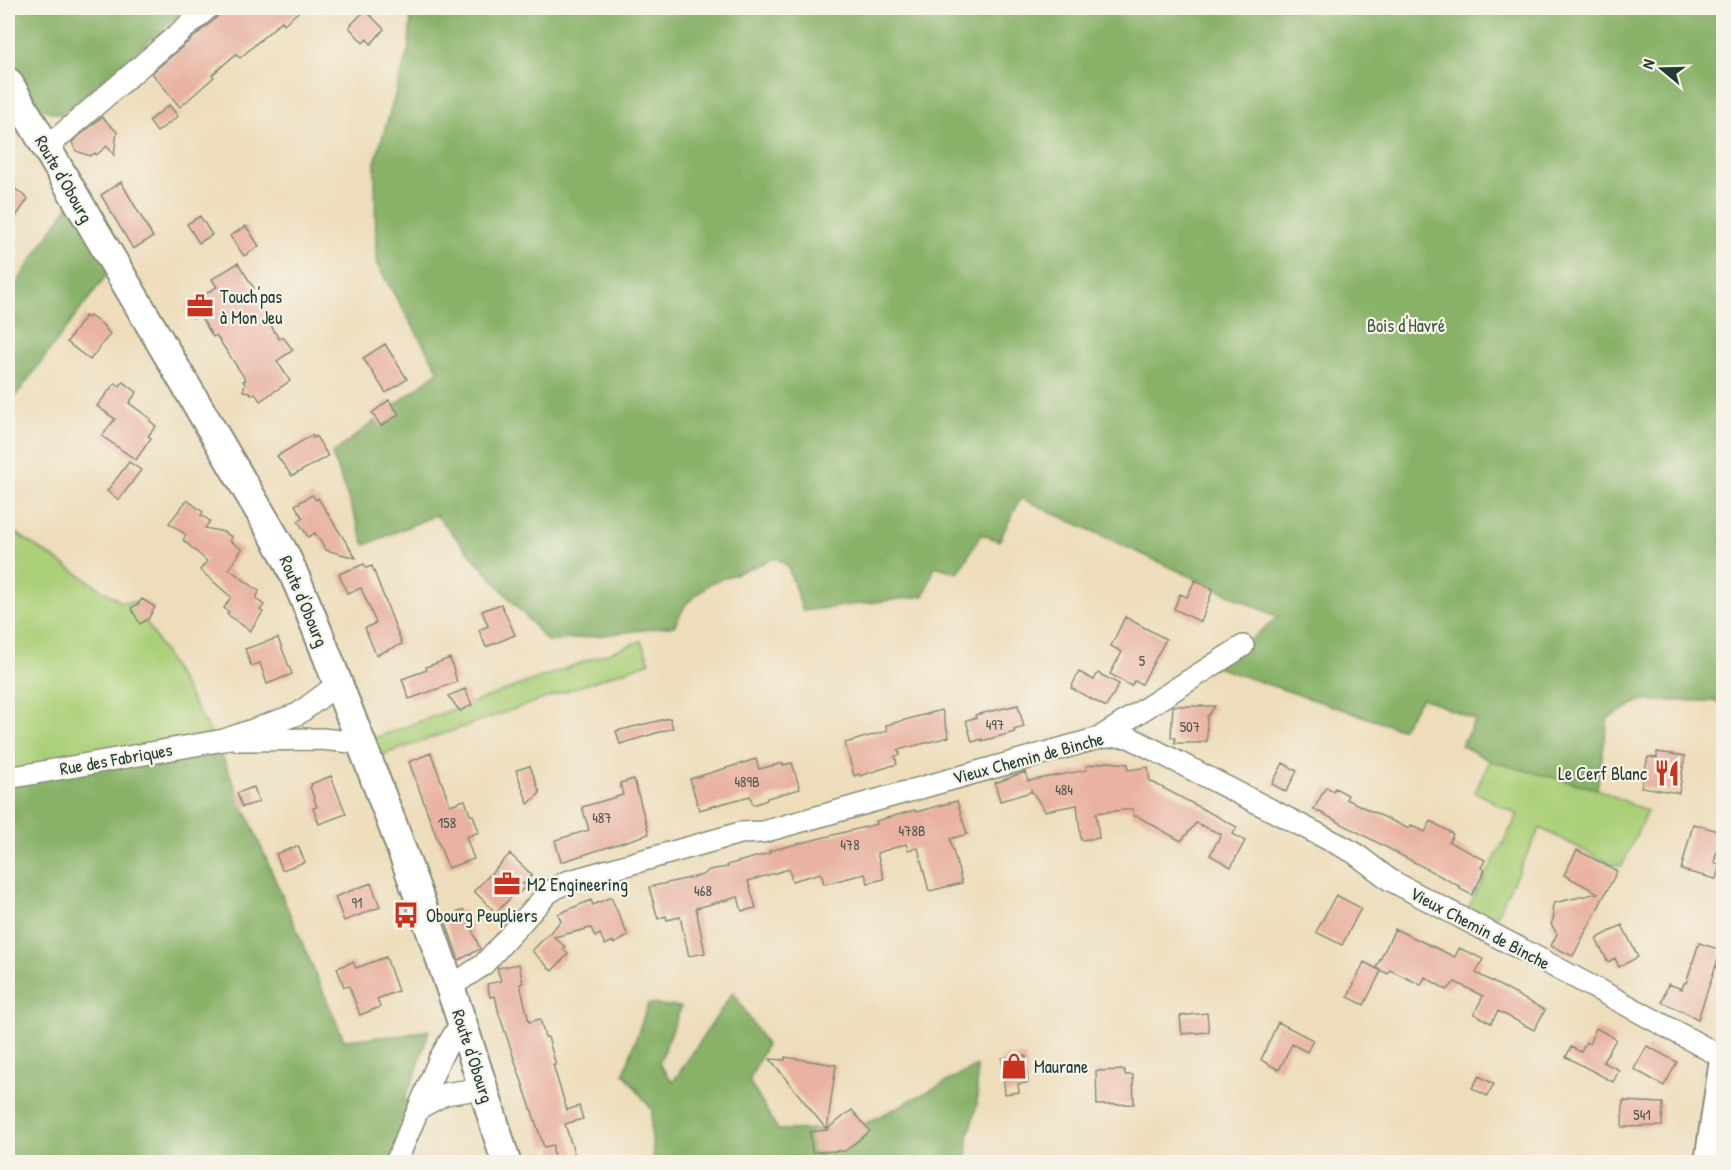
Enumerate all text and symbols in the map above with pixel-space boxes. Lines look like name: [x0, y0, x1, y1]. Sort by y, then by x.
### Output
north arrow: [1632, 39, 1692, 99]
text: N: [1636, 56, 1660, 72]
street label: Route d'Obourg: [29, 131, 99, 227]
place label: Touch'pas à Mon Jeu: [220, 284, 282, 330]
office icon: Touch'pas à Mon Jeu: [185, 291, 215, 321]
park label: Bois d'Havré: [1367, 313, 1445, 338]
street label: Route d'Obourg: [274, 552, 334, 650]
house number: 5: [1139, 650, 1146, 671]
house number: 497: [986, 714, 1004, 735]
house number: 507: [1180, 716, 1200, 737]
street label: Vieux Chemin de Binche: [950, 726, 1106, 790]
street label: Rue des Fabriques: [58, 737, 174, 781]
restaurant icon: Le Cerf Blanc: [1652, 758, 1682, 788]
place label: Le Cerf Blanc: [1558, 761, 1647, 786]
house number: 489B: [734, 771, 760, 792]
house number: 484: [1055, 779, 1073, 800]
house number: 487: [592, 807, 612, 828]
house number: 158: [438, 812, 456, 833]
house number: 478B: [898, 820, 926, 841]
house number: 478: [840, 834, 860, 855]
office icon: M2 Engineering: [492, 869, 522, 899]
place label: M2 Engineering: [527, 872, 628, 897]
house number: 468: [694, 880, 712, 901]
street label: Vieux Chemin de Binche: [1406, 881, 1554, 975]
house number: 91: [352, 892, 362, 913]
bus stop icon: Obourg Peupliers: [391, 900, 421, 930]
place label: Obourg Peupliers: [426, 903, 538, 928]
street label: Route d'Obourg: [446, 1006, 500, 1106]
shop icon: Maurane: [999, 1051, 1029, 1081]
place label: Maurane: [1034, 1054, 1088, 1079]
house number: 541: [1633, 1104, 1651, 1125]

